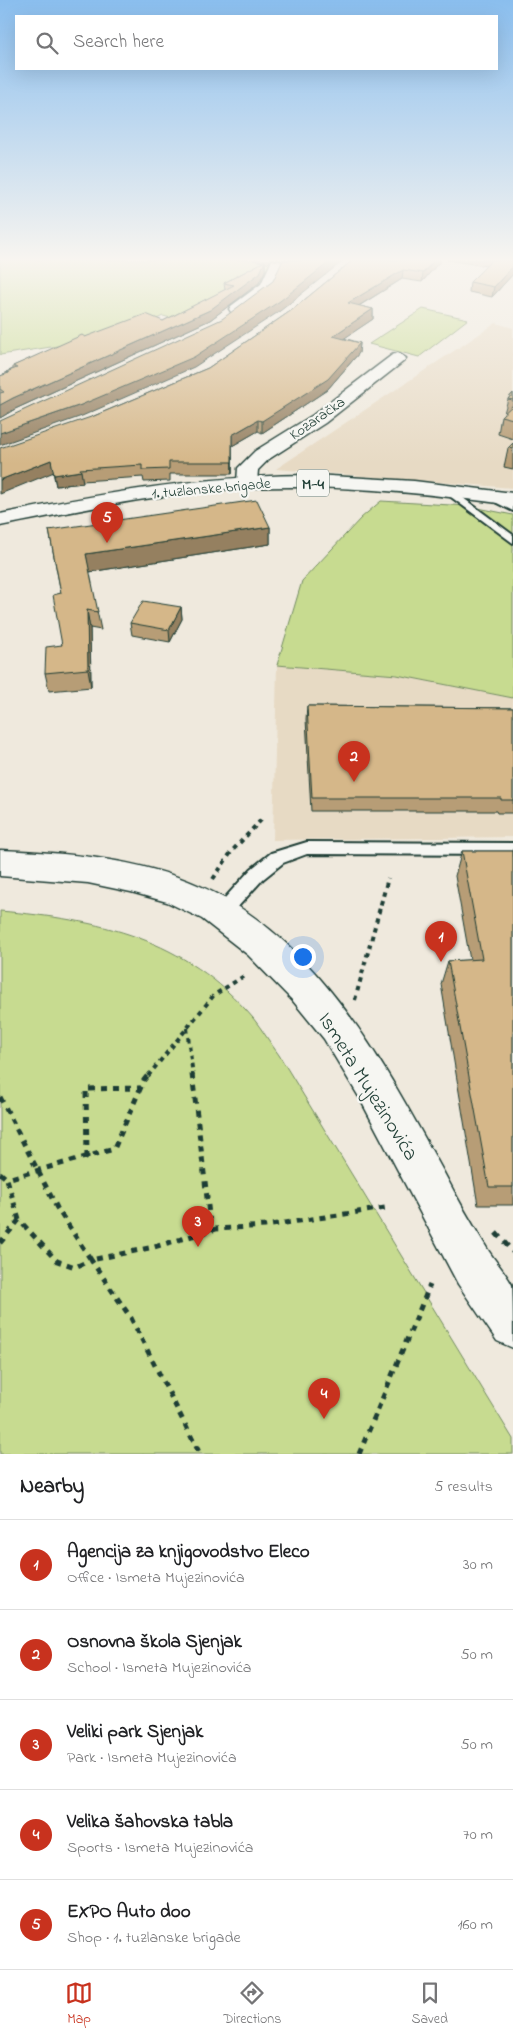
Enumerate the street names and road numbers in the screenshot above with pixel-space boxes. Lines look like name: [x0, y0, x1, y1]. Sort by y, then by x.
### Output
street label: Kozaračka: [285, 392, 350, 446]
road number: M-4: [297, 469, 329, 496]
street label: 1. tuzlanske brigade: [151, 473, 272, 506]
street label: Ismeta Mujezinovića: [310, 1007, 425, 1167]

